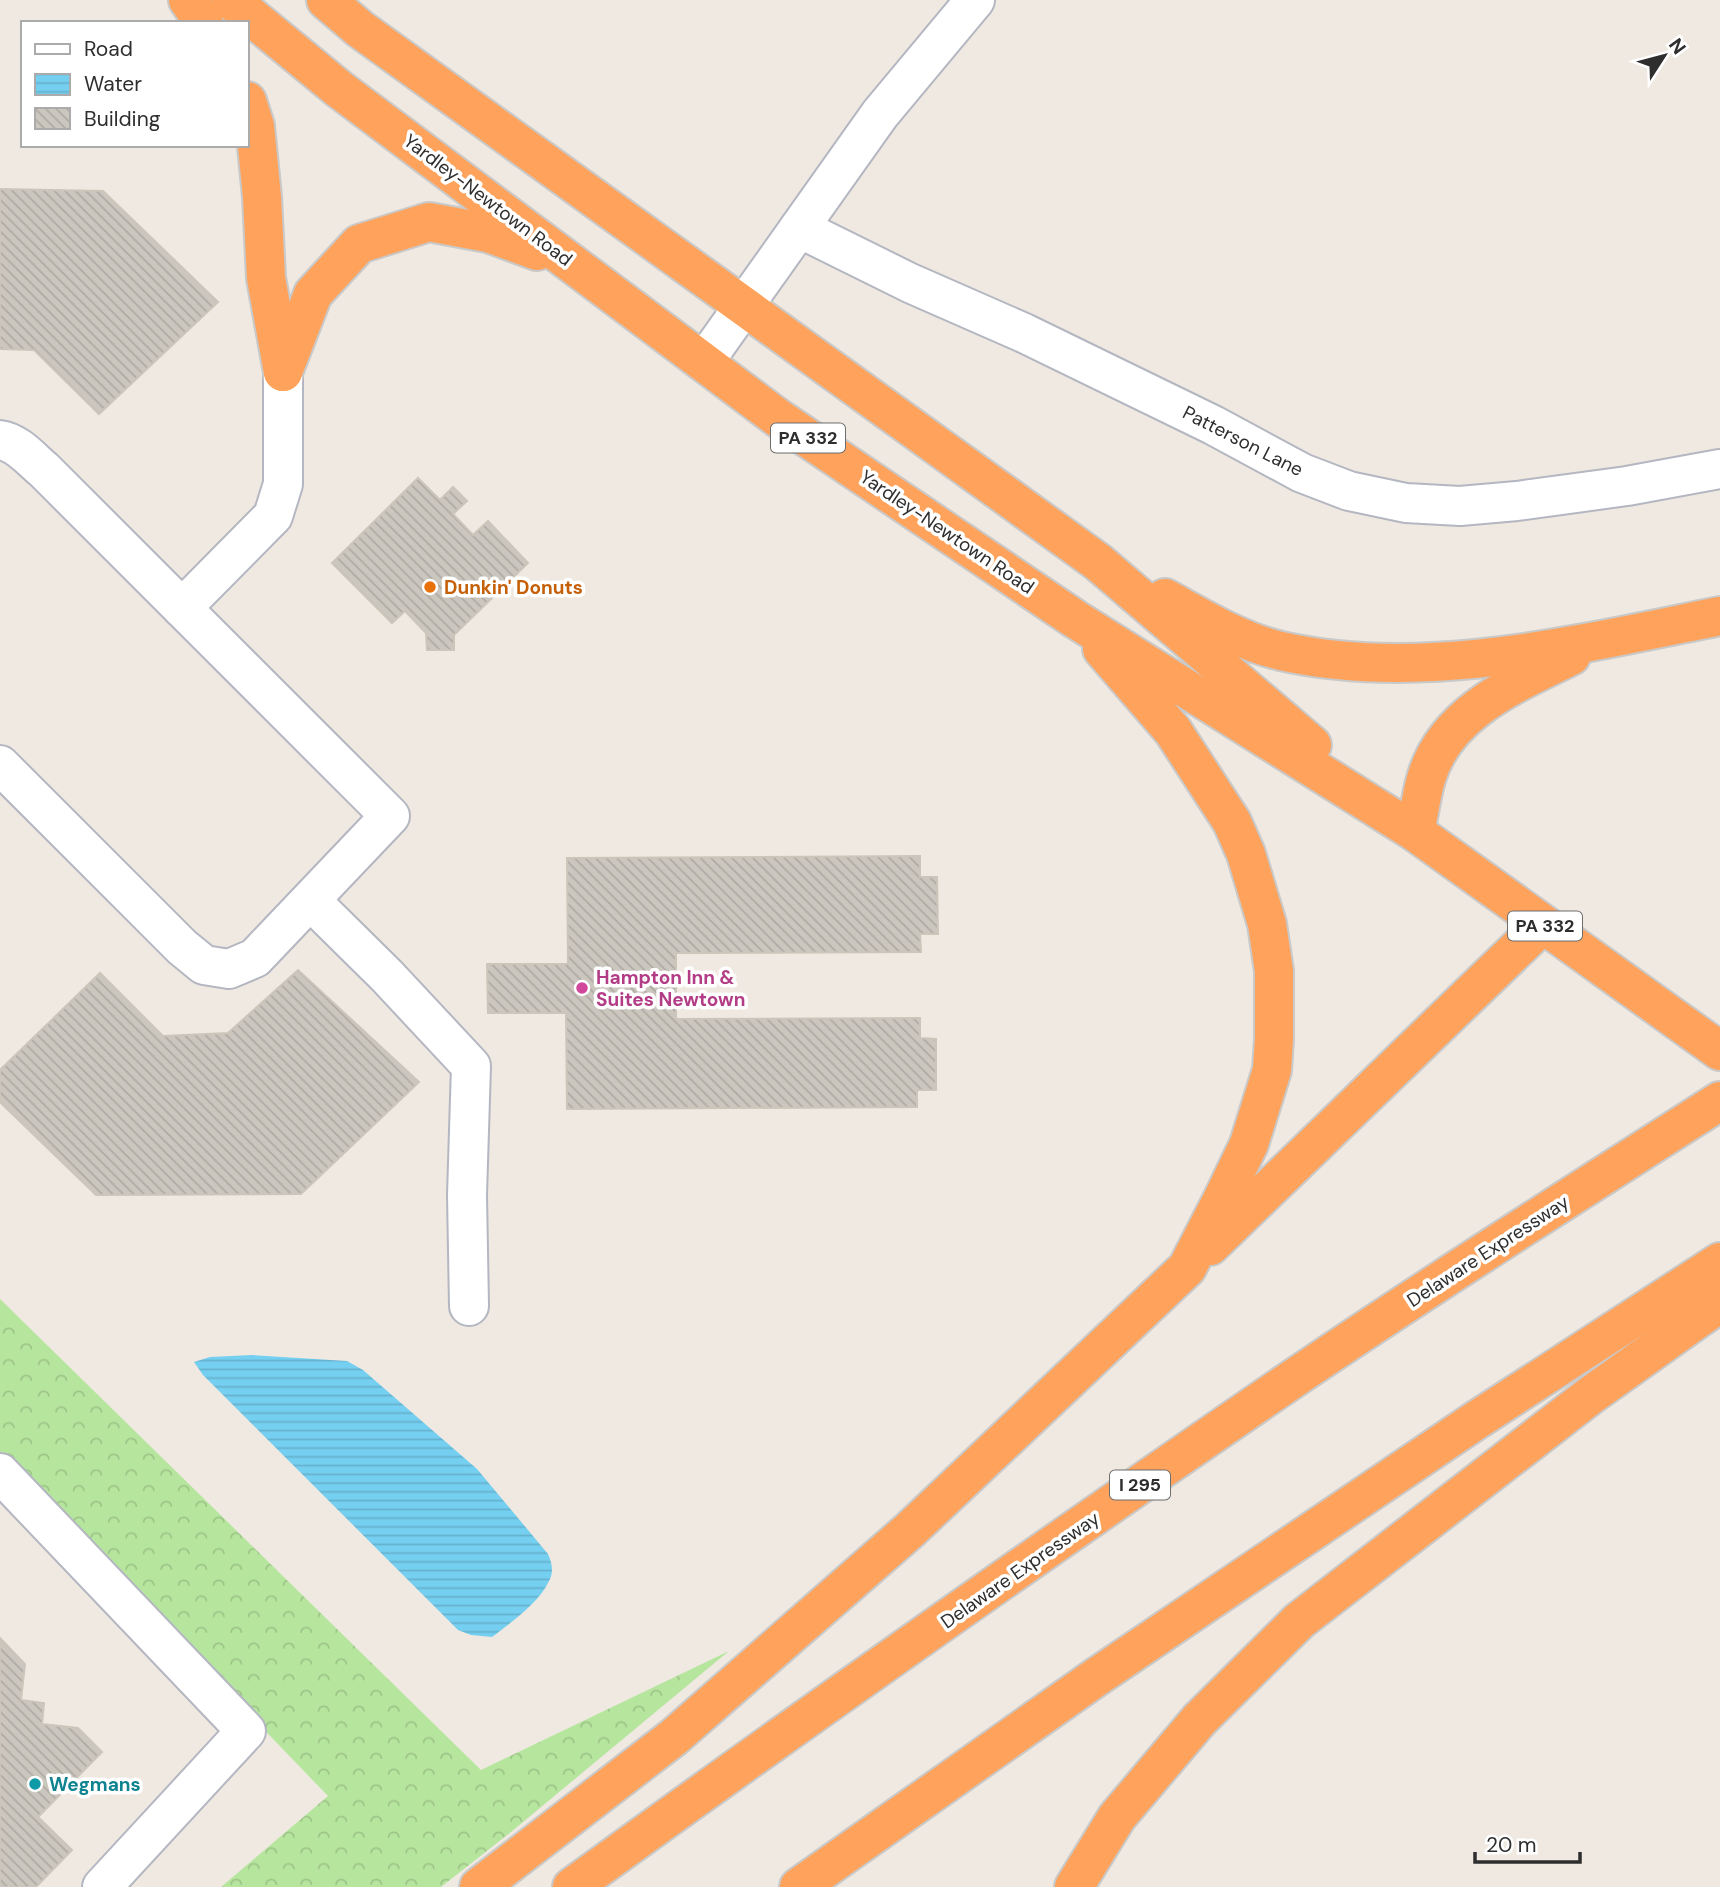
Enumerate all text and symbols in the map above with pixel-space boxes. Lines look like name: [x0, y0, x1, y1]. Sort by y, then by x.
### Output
legend: [21, 21, 248, 147]
north arrow: [1629, 21, 1699, 91]
text: N: [1663, 33, 1692, 59]
text: Road: [84, 35, 133, 63]
text: Water: [84, 70, 142, 98]
text: Building: [84, 105, 161, 133]
street label: Yardley-Newtown Road: [399, 128, 577, 272]
street label: Patterson Lane: [1179, 400, 1307, 482]
road number: PA 332: [771, 424, 845, 452]
street label: Yardley-Newtown Road: [855, 464, 1039, 600]
place label: Dunkin' Donuts: [444, 575, 583, 600]
marker: Dunkin' Donuts: [422, 579, 438, 595]
road number: PA 332: [1508, 911, 1582, 940]
place label: Hampton Inn & Suites Newtown: [596, 965, 745, 1012]
marker: Hampton Inn & Suites Newtown: [574, 980, 590, 996]
street label: Delaware Expressway: [1402, 1189, 1574, 1313]
road number: I 295: [1110, 1470, 1170, 1500]
street label: Delaware Expressway: [936, 1506, 1105, 1634]
place label: Wegmans: [49, 1772, 141, 1797]
marker: Wegmans: [27, 1776, 43, 1792]
scale bar: [1475, 1820, 1580, 1864]
text: 20 m: [1486, 1831, 1537, 1859]

